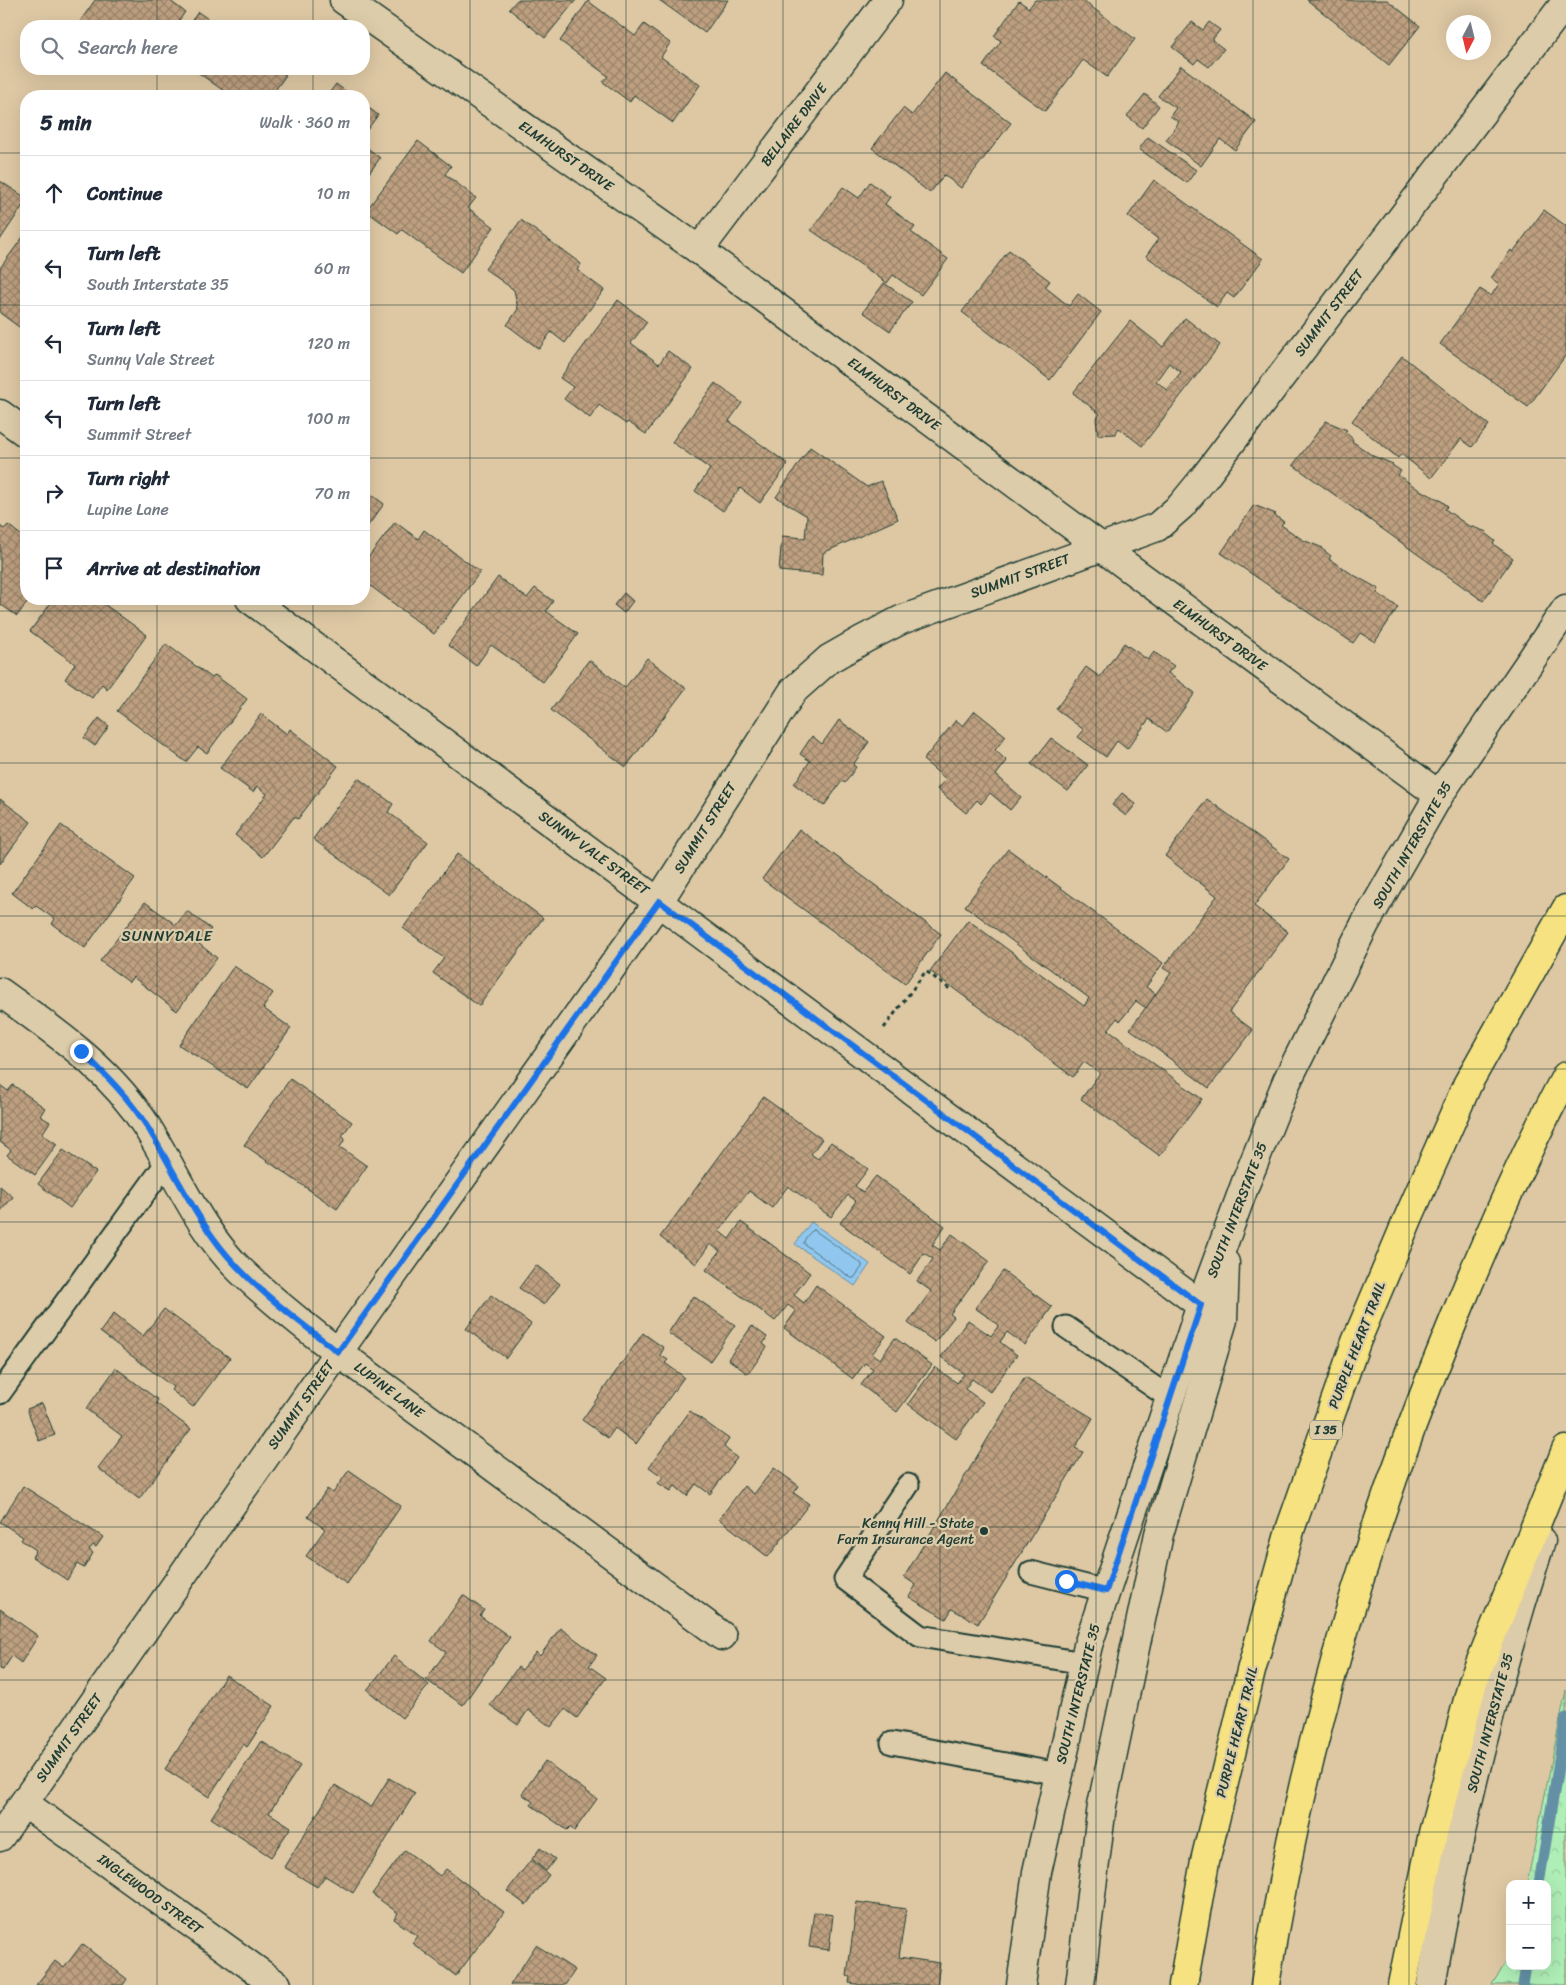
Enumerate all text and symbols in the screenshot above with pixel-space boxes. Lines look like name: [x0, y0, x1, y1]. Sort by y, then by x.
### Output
north arrow: [1446, 15, 1491, 60]
search box: [20, 20, 370, 75]
text: Search here: [78, 31, 178, 64]
icon: search: [38, 34, 66, 62]
street label: BELLAIRE DRIVE: [754, 77, 835, 172]
text: 5 min: [40, 104, 92, 142]
text: Walk · 360 m: [260, 108, 350, 137]
street label: ELMHURST DRIVE: [513, 114, 620, 199]
text: Continue: [87, 177, 163, 210]
icon: ahead: [40, 179, 68, 207]
text: 10 m: [317, 179, 350, 208]
text: Turn left: [87, 237, 160, 270]
icon: left: [40, 254, 68, 282]
text: 60 m: [314, 254, 350, 283]
street label: SUMMIT STREET: [1288, 263, 1371, 362]
text: South Interstate 35: [87, 270, 229, 299]
text: Turn left: [87, 312, 160, 345]
icon: left: [40, 329, 68, 357]
text: 120 m: [307, 329, 350, 358]
text: Sunny Vale Street: [87, 345, 215, 374]
street label: ELMHURST DRIVE: [842, 350, 947, 438]
text: Turn left: [87, 387, 160, 420]
icon: left: [40, 404, 68, 432]
text: 100 m: [306, 404, 350, 433]
text: Summit Street: [87, 420, 191, 449]
text: Turn right: [87, 462, 169, 495]
icon: right: [40, 479, 68, 507]
text: 70 m: [314, 479, 350, 508]
text: Lupine Lane: [87, 495, 169, 524]
street label: SUMMIT STREET: [967, 546, 1075, 606]
text: Arrive at destination: [87, 552, 260, 585]
icon: arrive: [40, 554, 68, 582]
street label: ELMHURST DRIVE: [1167, 592, 1274, 679]
street label: SUMMIT STREET: [667, 776, 744, 879]
street label: SOUTH INTERSTATE 35: [1365, 776, 1459, 914]
street label: SUNNY VALE STREET: [533, 804, 656, 903]
district label: SUNNYDALE: [121, 923, 213, 949]
route end: [70, 1040, 93, 1063]
street label: SOUTH INTERSTATE 35: [1200, 1138, 1275, 1282]
street label: PURPLE HEART TRAIL: [1321, 1277, 1393, 1412]
street label: SUMMIT STREET: [261, 1354, 342, 1455]
street label: LUPINE LANE: [348, 1355, 431, 1426]
road number: I 35: [1310, 1420, 1342, 1440]
place label: Kenny Hill - State Farm Insurance Agent: [837, 1511, 974, 1552]
marker: Kenny Hill - State Farm Insurance Agent: [978, 1525, 990, 1537]
route start: [1055, 1570, 1078, 1593]
street label: SOUTH INTERSTATE 35: [1048, 1621, 1108, 1767]
street label: SOUTH INTERSTATE 35: [1459, 1650, 1521, 1796]
street label: PURPLE HEART TRAIL: [1209, 1663, 1266, 1800]
street label: SUMMIT STREET: [29, 1687, 110, 1788]
street label: INGLEWOOD STREET: [91, 1846, 209, 1942]
map controls: [1506, 1880, 1551, 1970]
button: +: [1506, 1880, 1551, 1925]
button: −: [1506, 1925, 1551, 1970]

